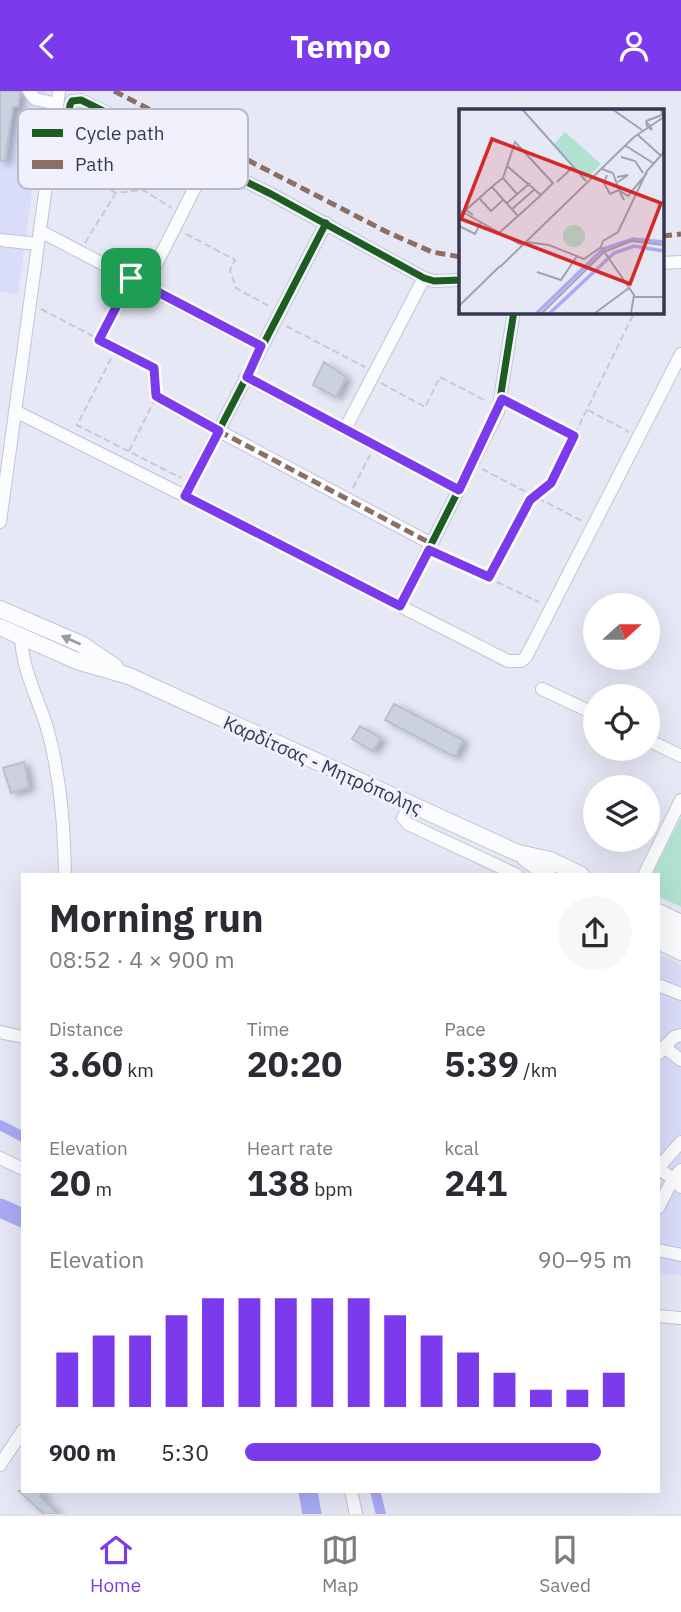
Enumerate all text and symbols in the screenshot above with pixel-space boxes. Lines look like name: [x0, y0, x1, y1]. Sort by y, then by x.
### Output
text: Tempo: [290, 25, 391, 67]
icon: back: [28, 27, 66, 65]
icon: person: [615, 27, 653, 65]
legend: [18, 109, 248, 189]
inset map: [459, 109, 664, 313]
text: Cycle path: [75, 121, 164, 145]
text: Path: [75, 152, 114, 176]
pin: [101, 248, 161, 308]
icon: arrive: [112, 259, 150, 297]
north arrow: [583, 593, 660, 670]
map controls: [583, 593, 660, 852]
one-way arrow: [61, 634, 81, 646]
button: locate: [583, 684, 660, 761]
street label: Καρδίτσας - Μητρόπολης: [220, 710, 426, 820]
button: layers: [583, 775, 660, 852]
text: Morning run: [49, 893, 264, 942]
button: share: [558, 896, 632, 970]
text: 08:52 · 4 × 900 m: [49, 944, 235, 974]
text: Distance: [49, 1017, 123, 1041]
text: Time: [247, 1017, 289, 1041]
text: Pace: [444, 1017, 486, 1041]
text: 3.60: [49, 1041, 123, 1087]
text: 20:20: [247, 1041, 342, 1087]
text: 5:39: [444, 1041, 519, 1087]
text: km: [123, 1058, 154, 1082]
text: /km: [519, 1058, 557, 1082]
text: Elevation: [49, 1136, 128, 1160]
text: Heart rate: [247, 1136, 333, 1160]
text: kcal: [444, 1136, 479, 1160]
text: 20: [49, 1160, 91, 1206]
text: 138: [247, 1160, 310, 1206]
text: 241: [444, 1160, 507, 1206]
text: m: [91, 1177, 112, 1201]
text: bpm: [310, 1177, 353, 1201]
text: Elevation: [49, 1244, 144, 1274]
text: 90–95 m: [538, 1244, 632, 1274]
text: 900 m: [49, 1437, 116, 1467]
text: 5:30: [161, 1437, 209, 1467]
tab: Home: [90, 1531, 141, 1597]
tab: Map: [321, 1531, 359, 1597]
tab: Saved: [539, 1531, 591, 1597]

